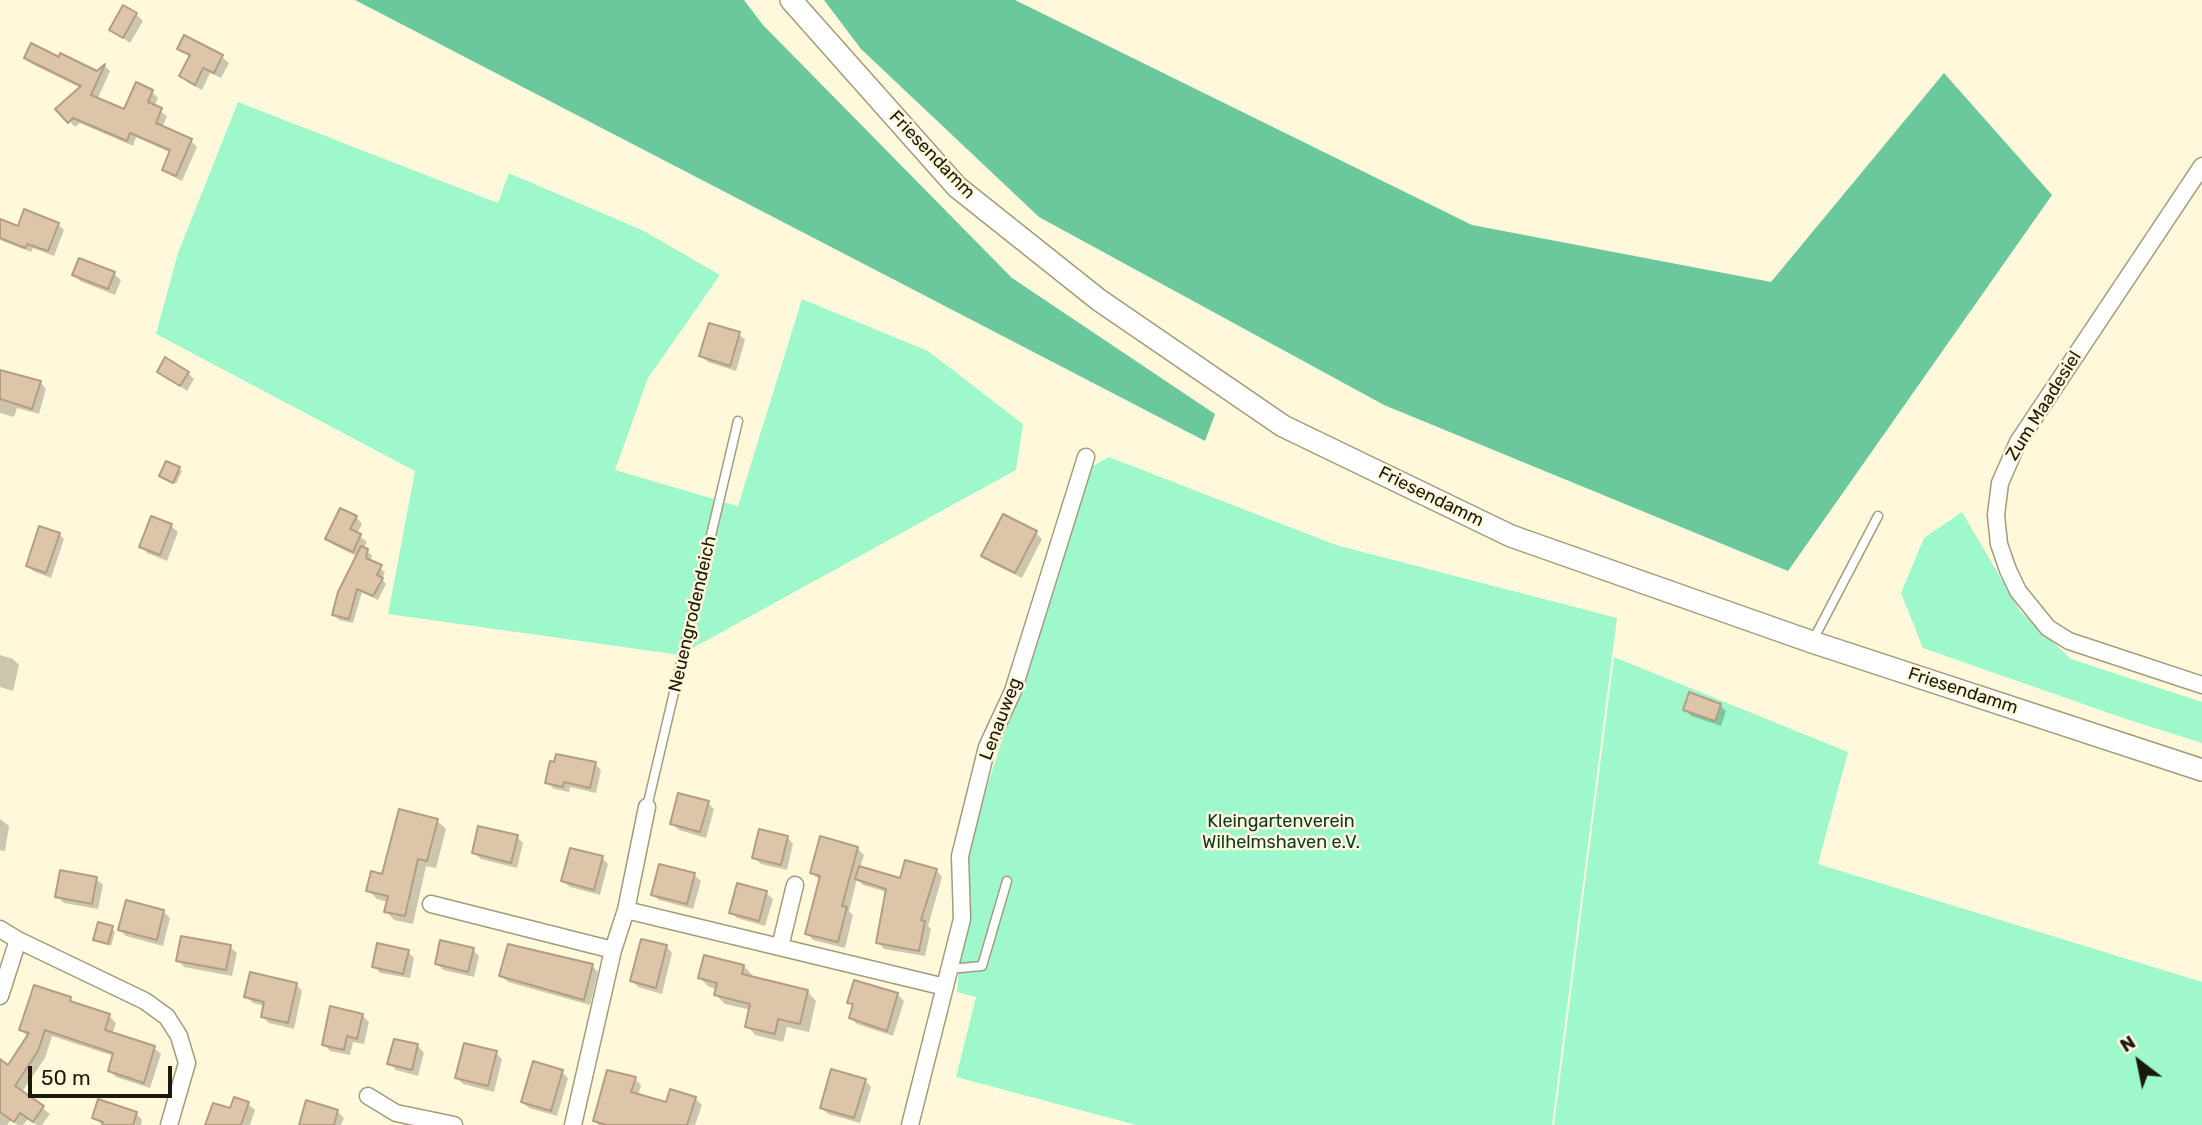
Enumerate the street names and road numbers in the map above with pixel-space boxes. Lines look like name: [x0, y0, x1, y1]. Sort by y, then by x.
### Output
street label: Friesendamm: [885, 106, 979, 204]
street label: Zum Maadesiel: [2002, 347, 2086, 465]
street label: Friesendamm: [1375, 462, 1487, 532]
street label: Neuengrodendeich: [664, 534, 722, 694]
street label: Friesendamm: [1905, 663, 2021, 719]
street label: Lenauweg: [975, 675, 1027, 763]

